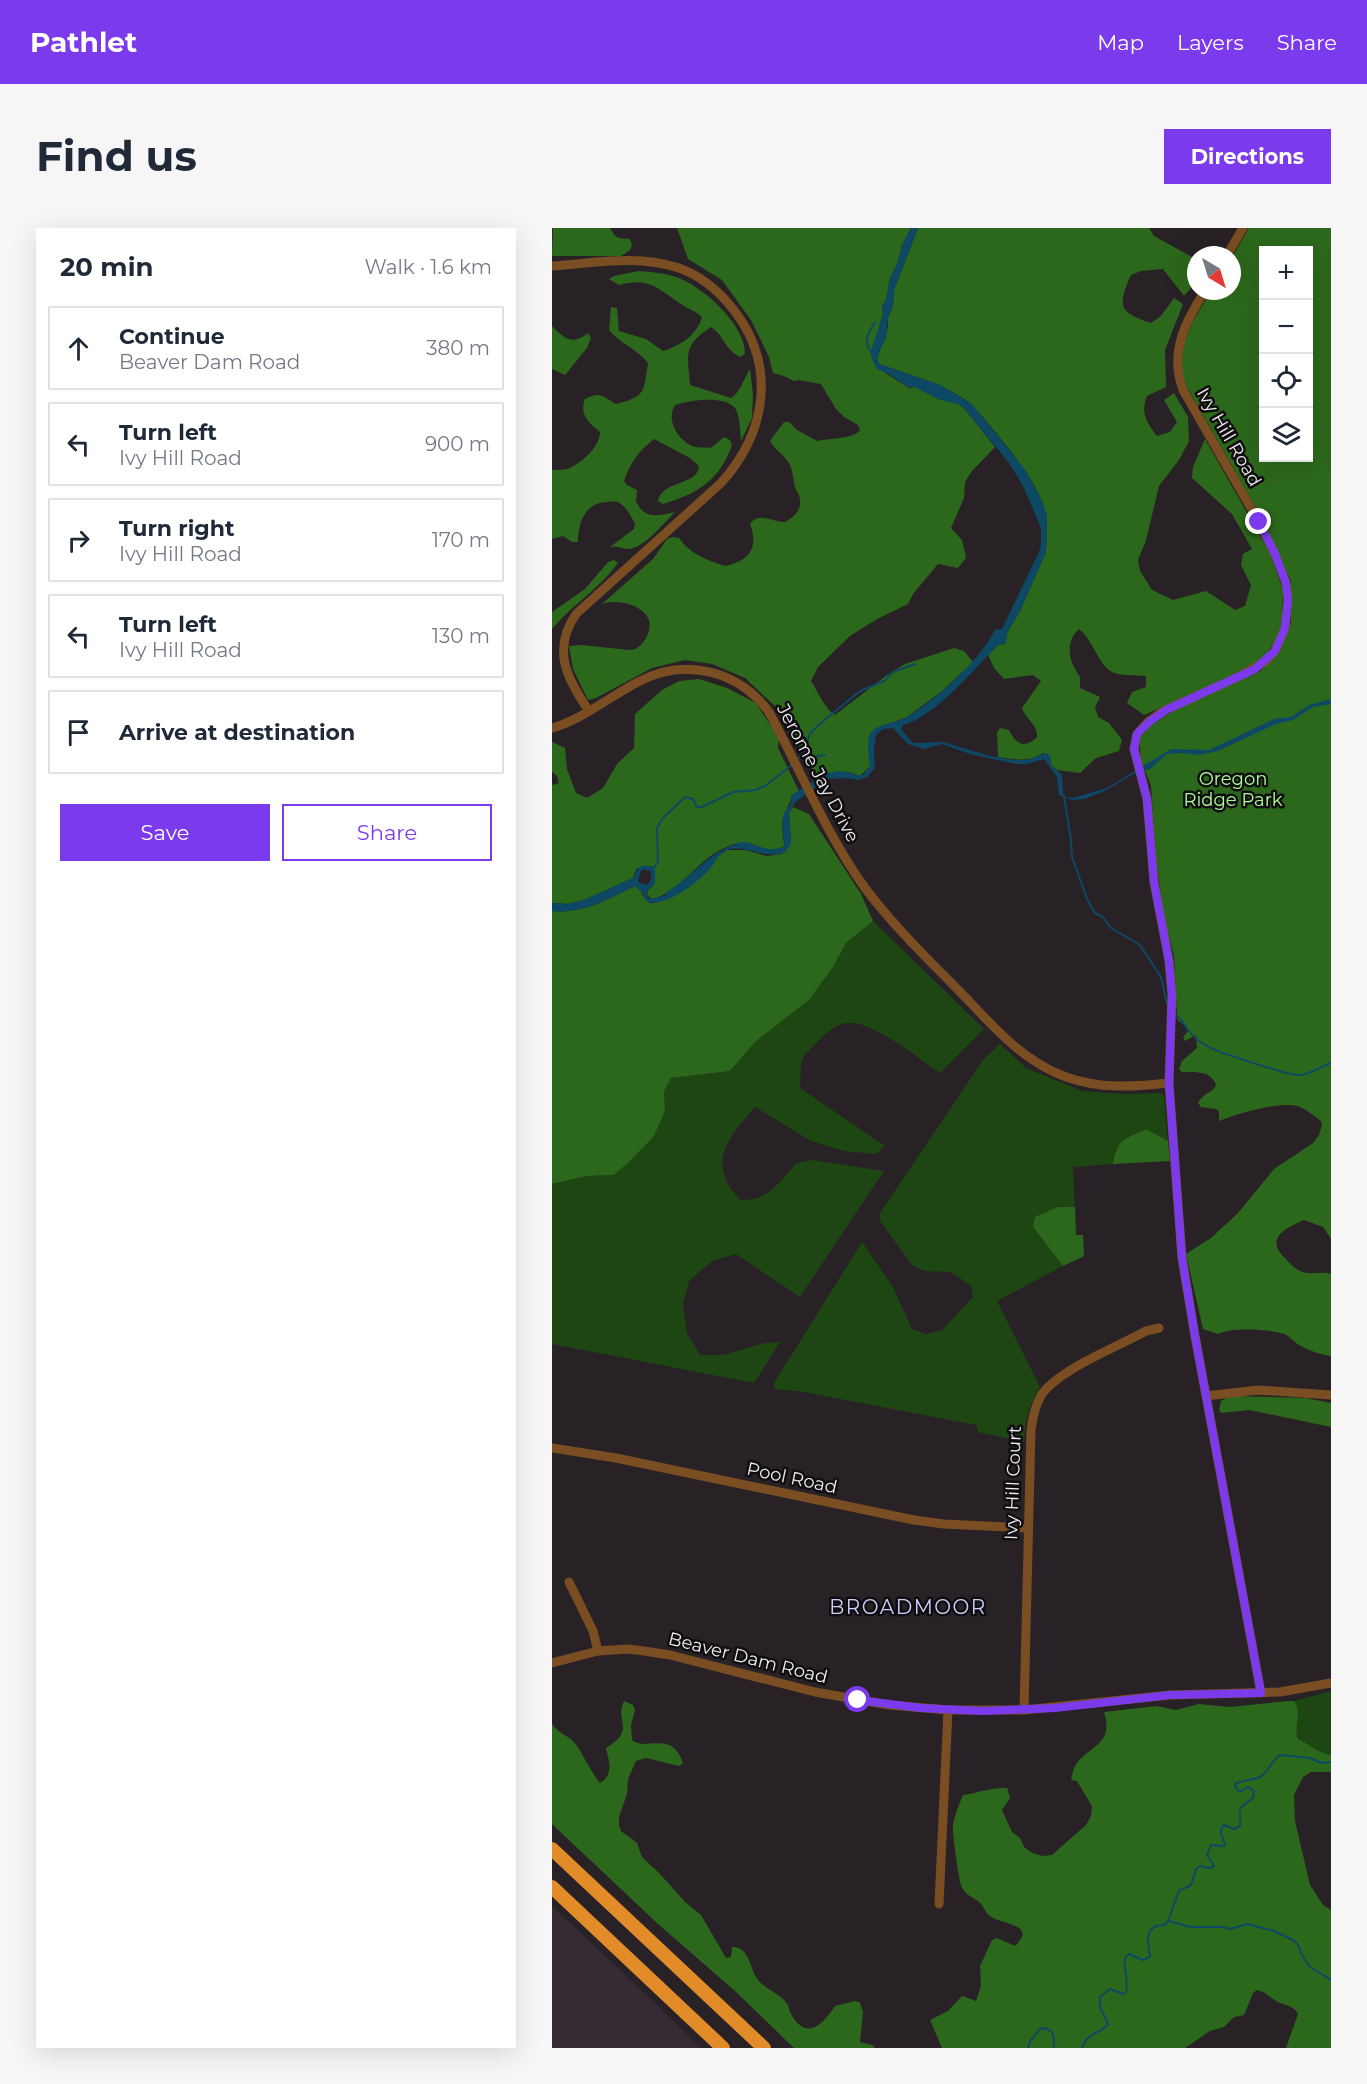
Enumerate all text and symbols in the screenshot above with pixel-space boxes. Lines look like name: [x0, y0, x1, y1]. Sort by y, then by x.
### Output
text: Pathlet: [30, 25, 137, 59]
text: Map: [1097, 30, 1144, 55]
text: Layers: [1177, 30, 1244, 55]
text: Share: [1277, 30, 1337, 55]
button: Directions: [1164, 129, 1331, 184]
text: Find us: [36, 130, 197, 182]
north arrow: [1187, 246, 1241, 300]
map controls: [1259, 246, 1313, 462]
button: +: [1259, 246, 1313, 300]
text: 20 min: [60, 251, 153, 283]
text: Walk · 1.6 km: [365, 255, 492, 279]
button: −: [1259, 300, 1313, 354]
text: Continue: [119, 323, 225, 350]
icon: ahead: [62, 332, 95, 365]
text: 380 m: [426, 336, 490, 360]
text: Beaver Dam Road: [119, 350, 300, 374]
button: locate: [1259, 354, 1313, 408]
street label: Ivy Hill Road: [1192, 384, 1266, 490]
button: layers: [1259, 408, 1313, 462]
text: Turn left: [119, 419, 217, 446]
icon: left: [62, 428, 95, 461]
text: 900 m: [425, 432, 490, 456]
text: Ivy Hill Road: [119, 446, 242, 470]
route end: [1245, 508, 1271, 534]
text: Turn right: [119, 515, 234, 542]
icon: right: [62, 524, 95, 557]
text: 170 m: [432, 528, 490, 552]
text: Ivy Hill Road: [119, 542, 242, 566]
text: Turn left: [119, 611, 217, 638]
icon: left: [62, 620, 95, 653]
text: 130 m: [432, 624, 490, 648]
text: Ivy Hill Road: [119, 638, 242, 662]
street label: Jerome Jay Drive: [772, 699, 864, 846]
icon: arrive: [62, 716, 95, 749]
text: Arrive at destination: [119, 719, 355, 746]
park label: Oregon Ridge Park: [1183, 768, 1283, 811]
button: Save: [60, 804, 270, 861]
button: Share: [282, 804, 492, 861]
street label: Ivy Hill Court: [1000, 1426, 1026, 1540]
street label: Pool Road: [745, 1458, 839, 1498]
district label: BROADMOOR: [829, 1595, 987, 1619]
street label: Beaver Dam Road: [666, 1628, 830, 1688]
route start: [844, 1686, 870, 1712]

